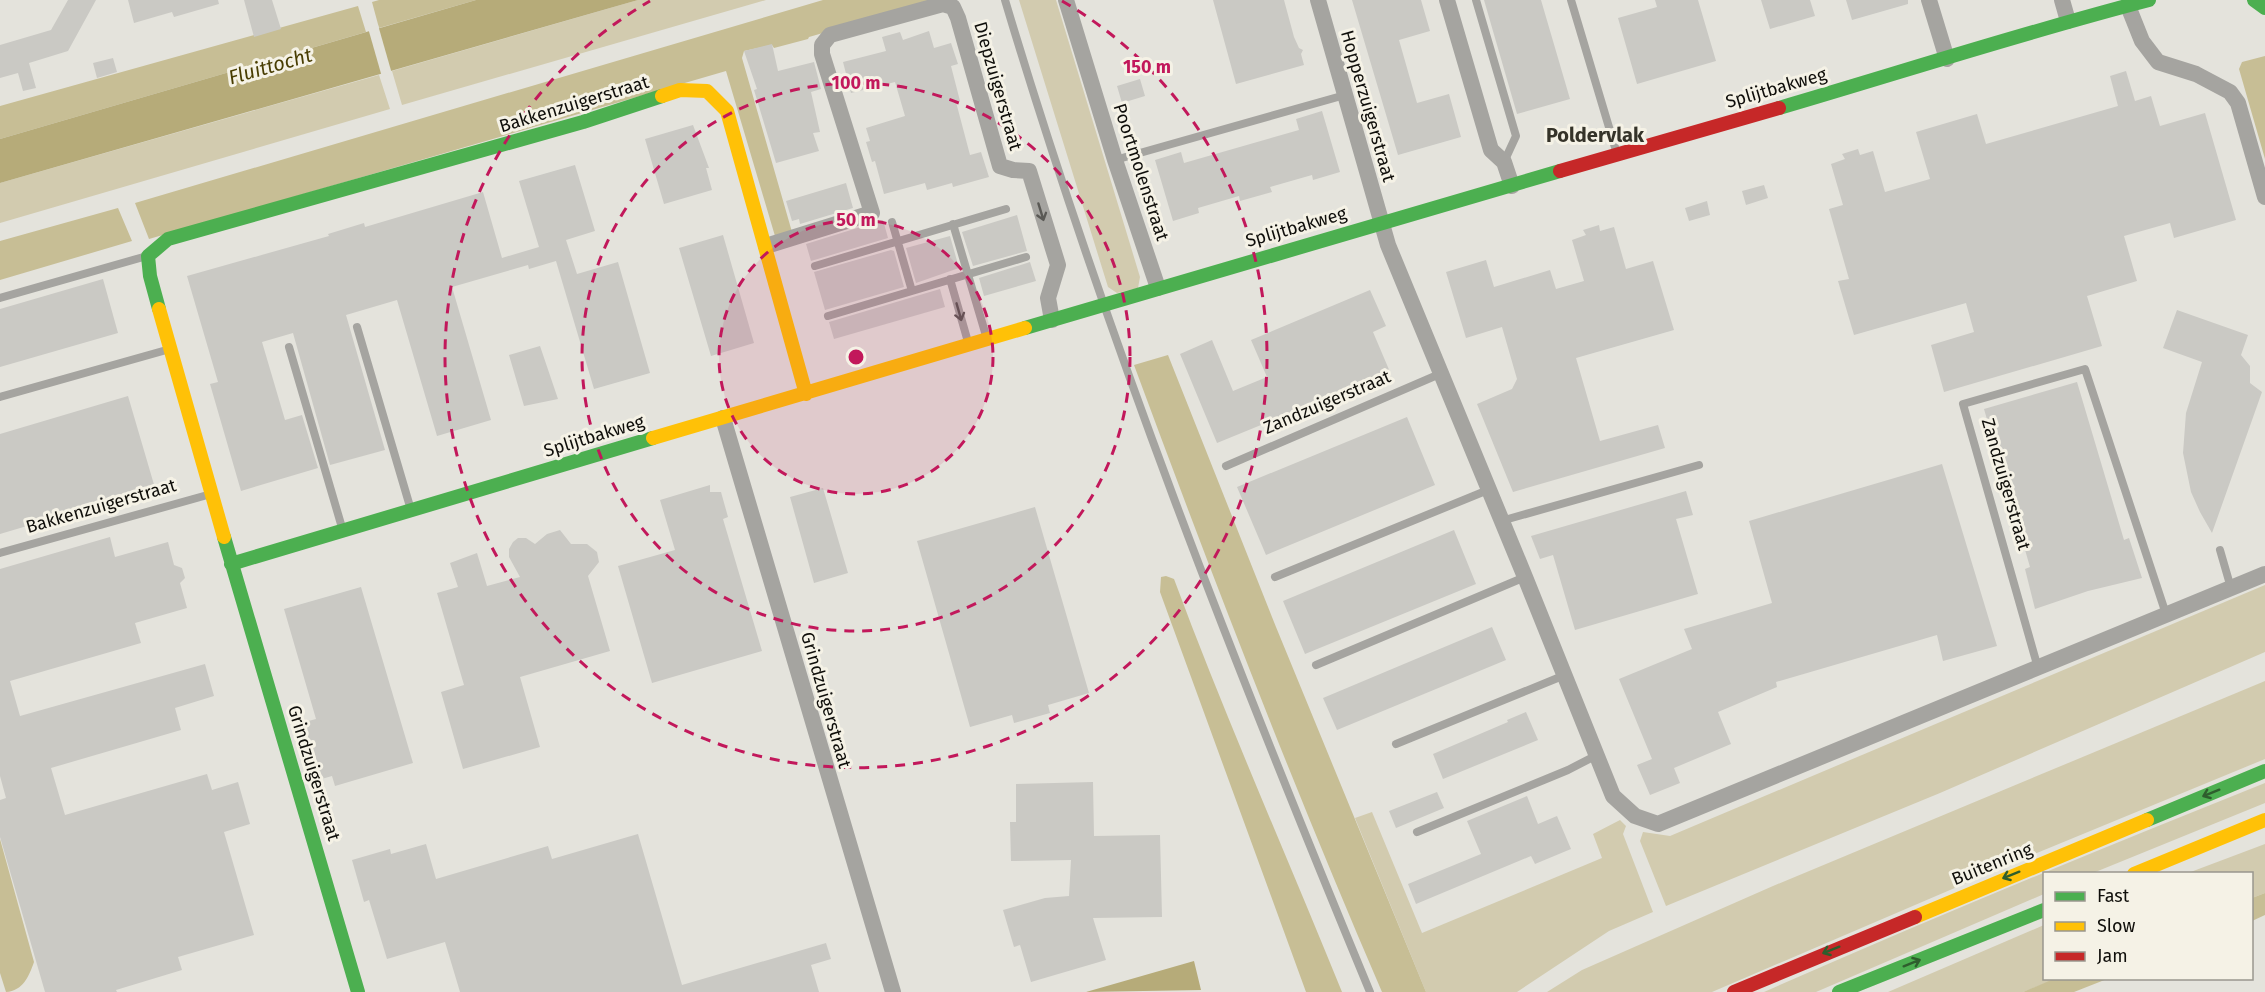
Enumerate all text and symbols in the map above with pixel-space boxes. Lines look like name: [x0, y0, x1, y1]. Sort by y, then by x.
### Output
street label: Diepzuigerstraat: [969, 19, 1027, 153]
street label: Hopperzuigerstraat: [1336, 28, 1400, 185]
water label: Fluittocht: [225, 42, 315, 89]
text: 150 m: [1123, 56, 1171, 78]
street label: Splijtbakweg: [1723, 63, 1830, 113]
street label: Bakkenzuigerstraat: [496, 71, 652, 137]
text: 100 m: [832, 72, 880, 94]
street label: Poortmolenstraat: [1108, 101, 1174, 244]
district label: Poldervlak: [1546, 123, 1645, 147]
one-way arrow: [1037, 202, 1048, 221]
street label: Splijtbakweg: [1243, 202, 1350, 252]
text: 50 m: [836, 209, 876, 231]
one-way arrow: [954, 302, 965, 321]
centre of rings: [846, 347, 866, 367]
street label: Zandzuigerstraat: [1260, 365, 1394, 439]
street label: Splijtbakweg: [541, 410, 648, 462]
street label: Zandzuigerstraat: [1977, 415, 2035, 553]
street label: Bakkenzuigerstraat: [23, 474, 179, 538]
street label: Grindzuigerstraat: [796, 629, 856, 771]
street label: Grindzuigerstraat: [283, 702, 345, 844]
one-way arrow: [2202, 788, 2221, 799]
street label: Buitenring: [1948, 838, 2036, 890]
one-way arrow: [2003, 870, 2021, 882]
legend: [2043, 872, 2253, 980]
text: Fast: [2097, 885, 2130, 907]
text: Slow: [2097, 915, 2136, 937]
one-way arrow: [1823, 945, 1841, 956]
text: Jam: [2097, 945, 2128, 967]
one-way arrow: [1903, 956, 1921, 967]

